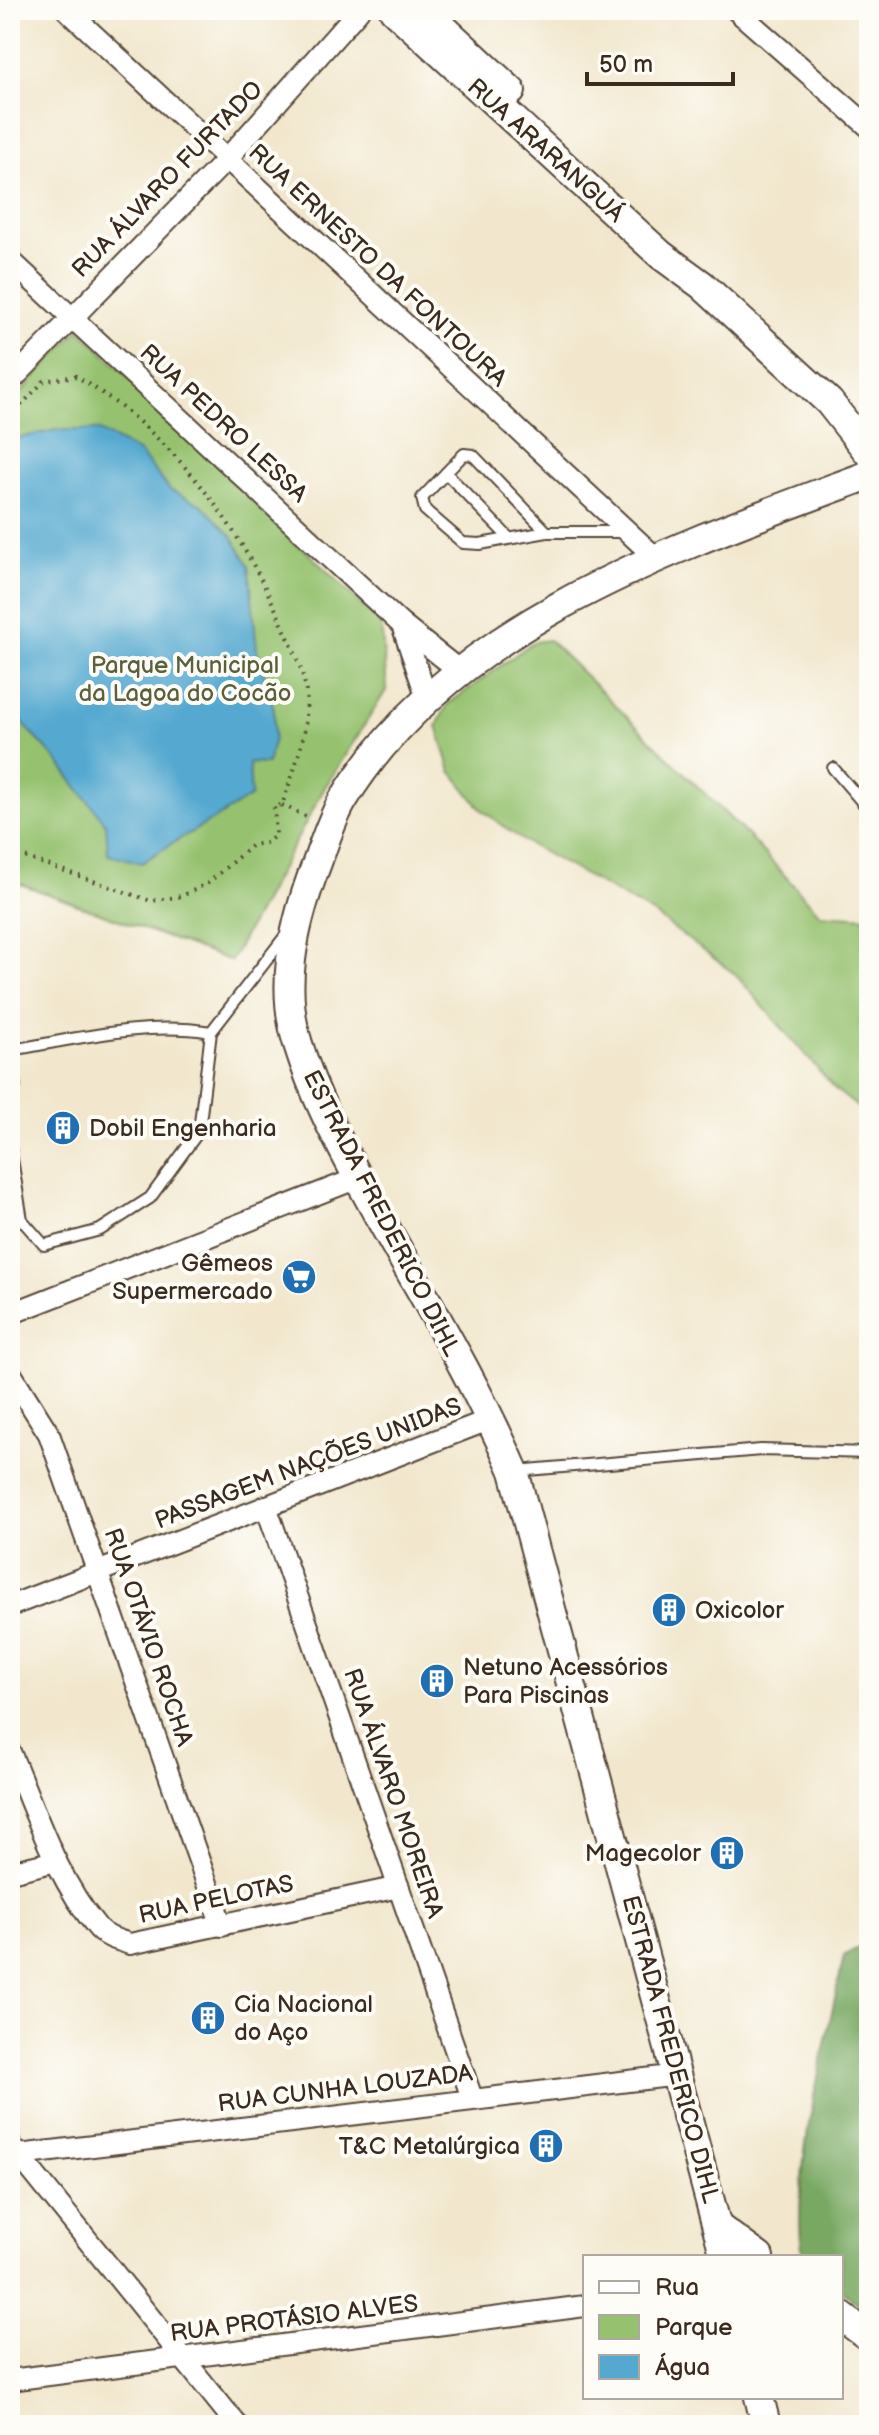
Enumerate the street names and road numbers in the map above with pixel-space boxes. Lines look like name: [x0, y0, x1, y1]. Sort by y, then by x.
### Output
street label: RUA ARARANGUÁ: [461, 72, 631, 229]
street label: RUA ÁLVARO FURTADO: [65, 74, 269, 284]
street label: RUA ERNESTO DA FONTOURA: [242, 138, 513, 393]
street label: RUA PEDRO LESSA: [134, 338, 314, 509]
street label: ESTRADA FREDERICO DIHL: [297, 1065, 467, 1361]
street label: PASSAGEM NAÇÕES UNIDAS: [150, 1391, 466, 1535]
street label: RUA OTÁVIO ROCHA: [98, 1524, 200, 1750]
street label: RUA ÁLVARO MOREIRA: [337, 1664, 451, 1922]
street label: RUA PELOTAS: [136, 1869, 296, 1930]
street label: ESTRADA FREDERICO DIHL: [615, 1892, 726, 2206]
street label: RUA CUNHA LOUZADA: [216, 2058, 474, 2119]
street label: RUA PROTÁSIO ALVES: [168, 2288, 420, 2348]

